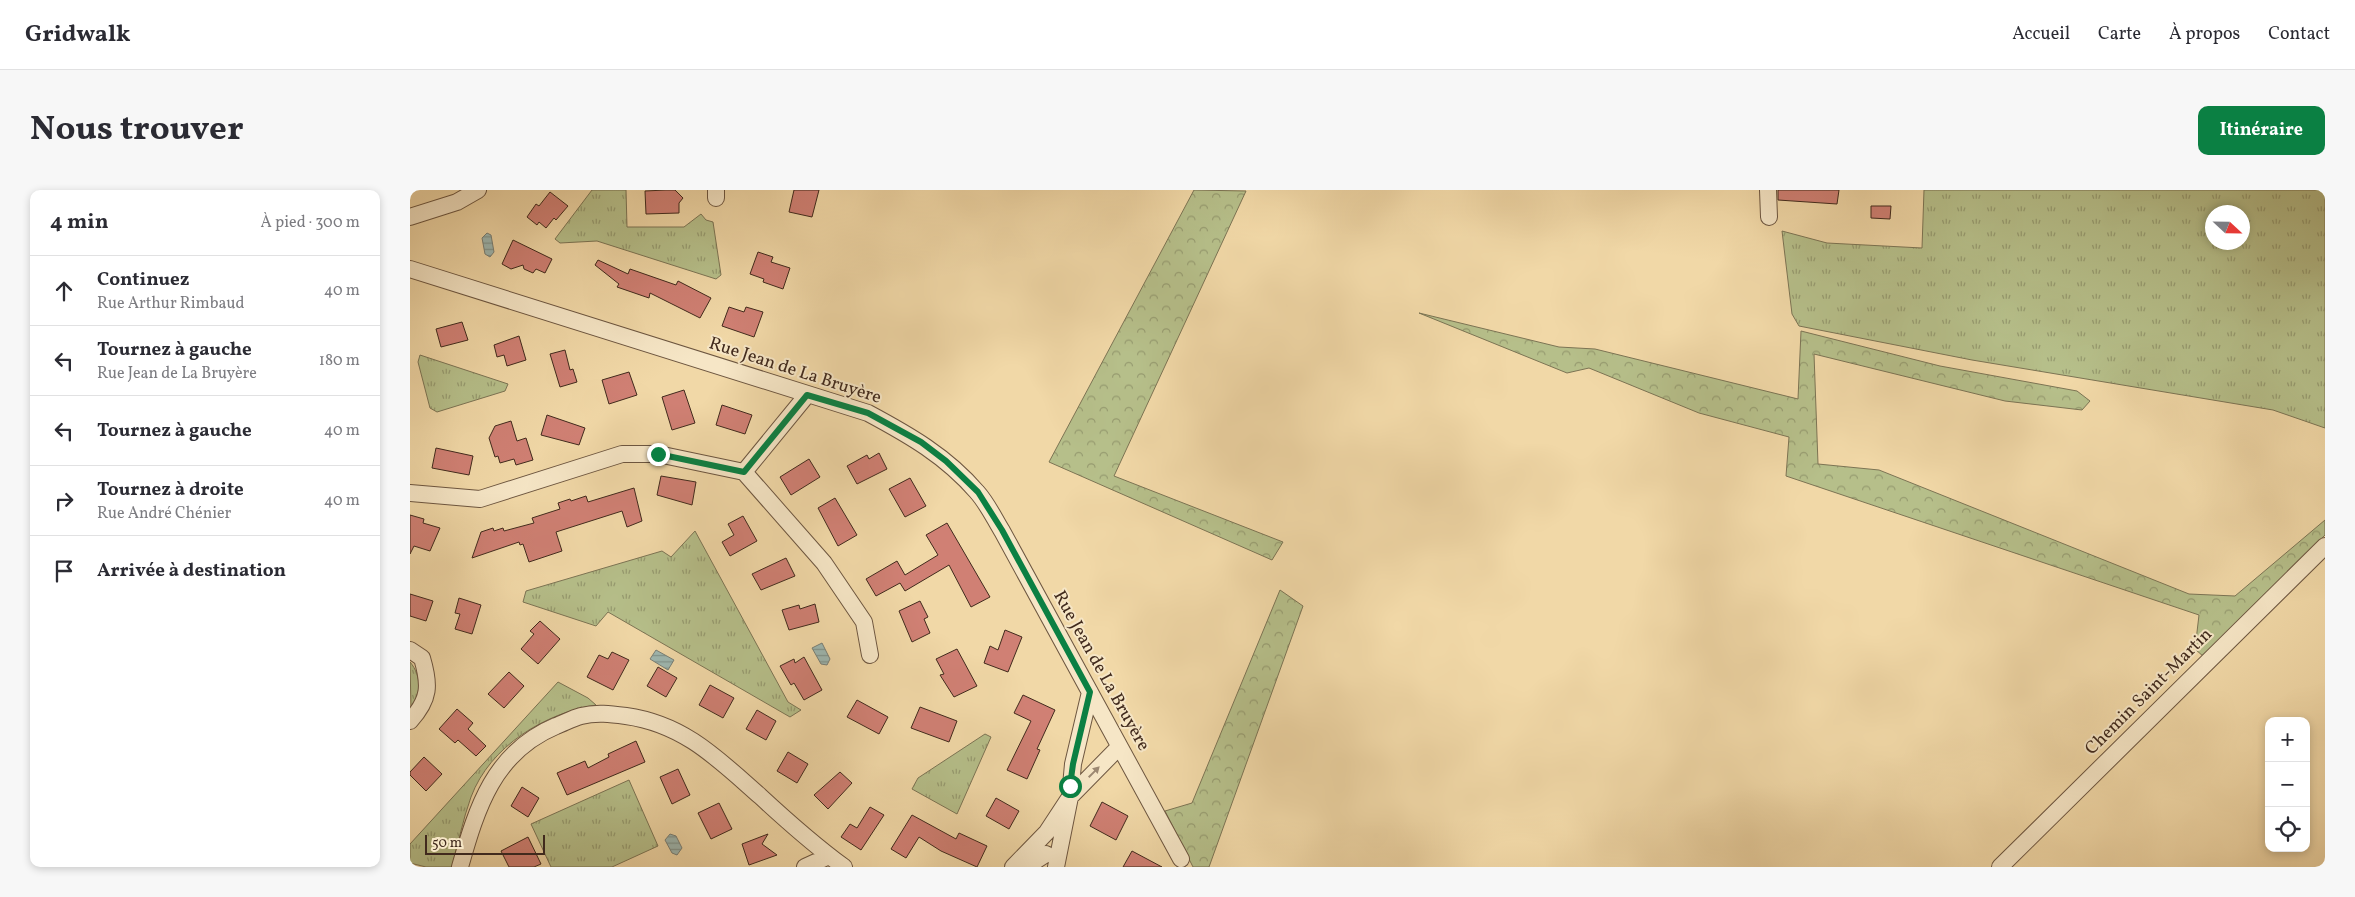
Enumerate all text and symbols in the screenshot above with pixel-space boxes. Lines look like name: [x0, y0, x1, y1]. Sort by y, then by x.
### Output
text: Gridwalk: [25, 18, 131, 52]
text: Accueil: [2012, 22, 2070, 47]
text: Carte: [2098, 22, 2141, 47]
text: À propos: [2169, 22, 2240, 47]
text: Contact: [2268, 22, 2330, 47]
text: Nous trouver: [30, 106, 244, 154]
button: Itinéraire: [2198, 106, 2325, 155]
north arrow: [2205, 205, 2250, 250]
text: 4 min: [50, 208, 109, 237]
text: À pied · 300 m: [261, 212, 360, 234]
text: Continuez: [97, 267, 189, 293]
icon: ahead: [50, 277, 78, 305]
text: 40 m: [324, 280, 360, 302]
text: Rue Arthur Rimbaud: [97, 293, 245, 315]
street label: Rue Jean de La Bruyère: [706, 331, 884, 411]
text: Tournez à gauche: [97, 337, 252, 363]
icon: left: [50, 347, 78, 375]
text: 180 m: [319, 350, 360, 372]
text: Rue Jean de La Bruyère: [97, 363, 257, 385]
icon: left: [50, 417, 78, 445]
text: Tournez à gauche: [97, 418, 252, 444]
text: 40 m: [324, 420, 360, 442]
route end: [647, 443, 670, 466]
text: Tournez à droite: [97, 477, 244, 503]
icon: right: [50, 487, 78, 515]
text: 40 m: [324, 490, 360, 512]
text: Rue André Chénier: [97, 503, 231, 525]
icon: arrive: [50, 557, 78, 585]
text: Arrivée à destination: [97, 558, 286, 584]
street label: Rue Jean de La Bruyère: [1046, 586, 1156, 756]
street label: Chemin Saint-Martin: [2080, 623, 2218, 761]
map controls: [2265, 717, 2310, 852]
button: +: [2265, 717, 2310, 762]
button: −: [2265, 762, 2310, 807]
one-way arrow: [1088, 766, 1100, 778]
route start: [1059, 775, 1082, 798]
button: locate: [2265, 807, 2310, 852]
scale bar: [425, 832, 545, 855]
text: 50 m: [432, 834, 462, 853]

